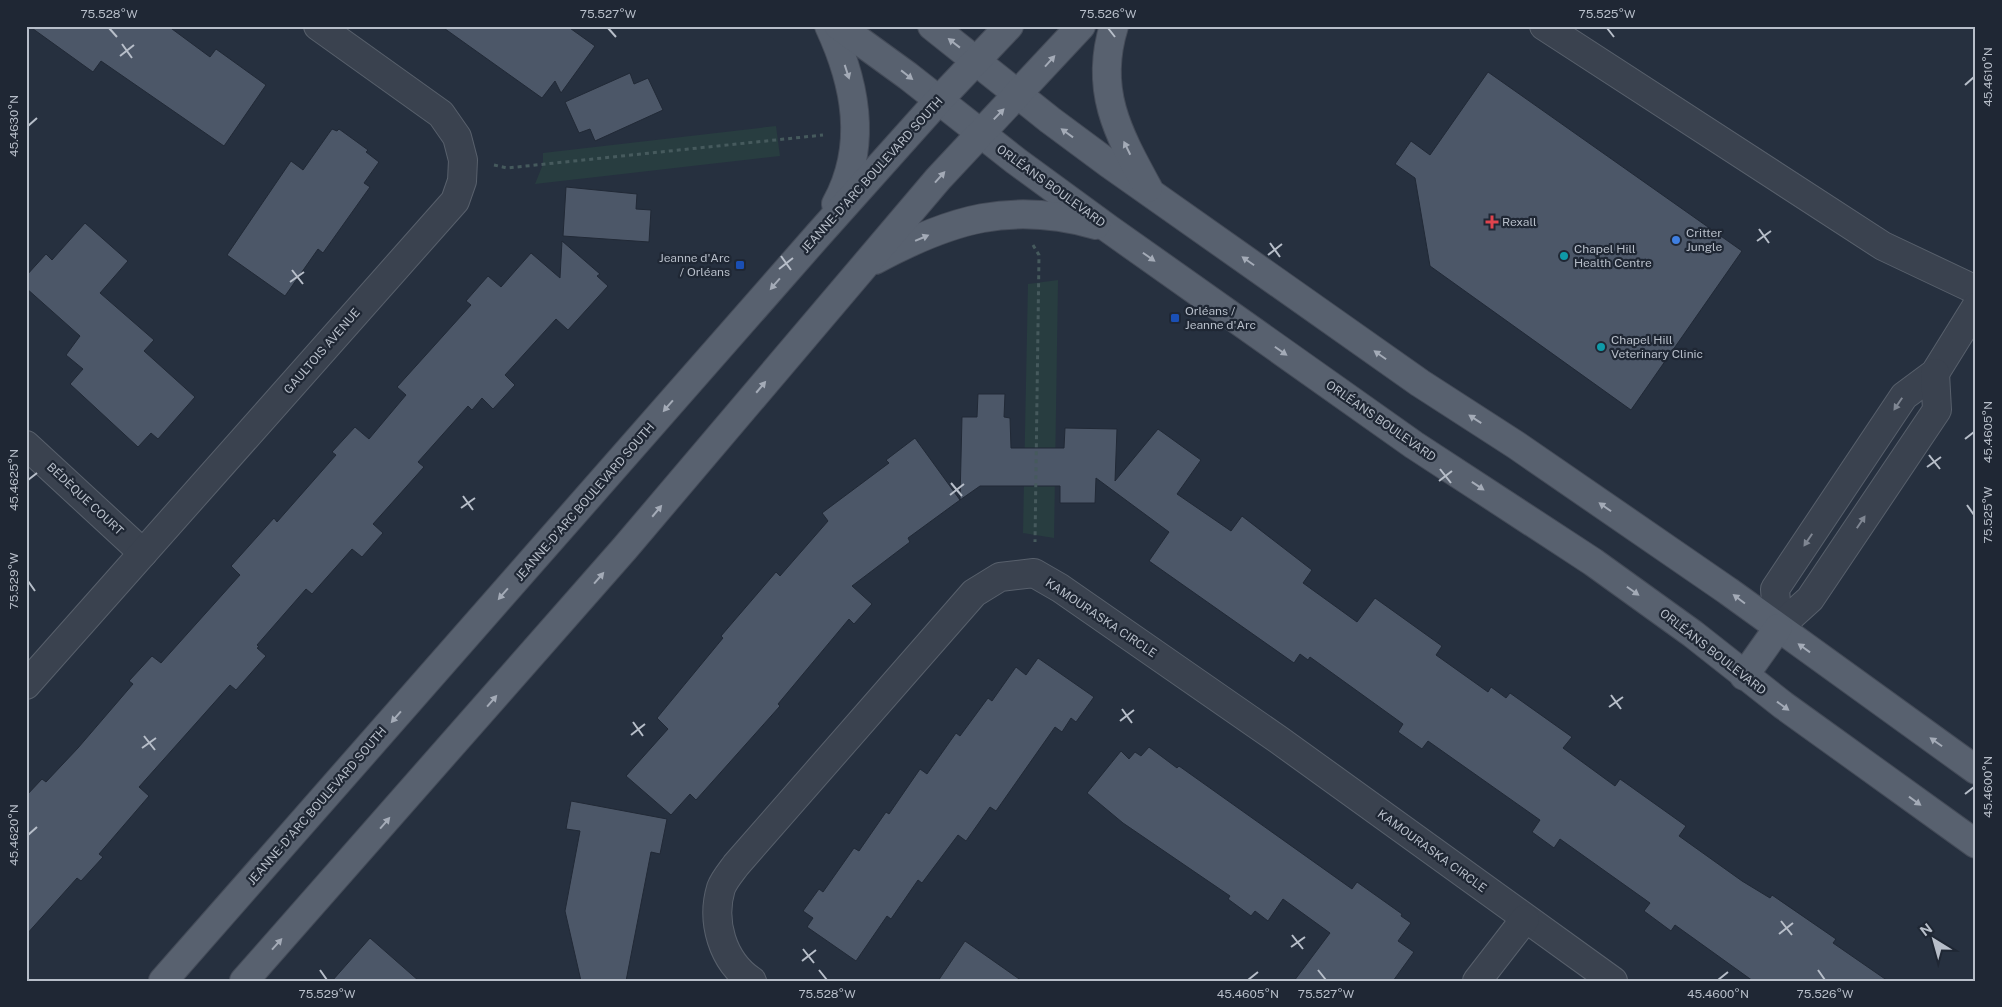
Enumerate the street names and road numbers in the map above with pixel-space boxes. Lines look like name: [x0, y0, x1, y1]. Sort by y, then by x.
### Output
street label: JEANNE-D'ARC BOULEVARD SOUTH: [798, 94, 946, 256]
street label: ORLÉANS BOULEVARD: [994, 142, 1108, 230]
street label: GAULTOIS AVENUE: [281, 305, 363, 397]
street label: ORLÉANS BOULEVARD: [1323, 378, 1439, 464]
street label: JEANNE-D'ARC BOULEVARD SOUTH: [513, 420, 657, 584]
street label: BÉDÈQUE COURT: [44, 460, 126, 538]
street label: KAMOURASKA CIRCLE: [1043, 576, 1159, 660]
street label: ORLÉANS BOULEVARD: [1657, 606, 1769, 698]
street label: JEANNE-D'ARC BOULEVARD SOUTH: [245, 724, 389, 888]
street label: KAMOURASKA CIRCLE: [1375, 807, 1489, 895]

